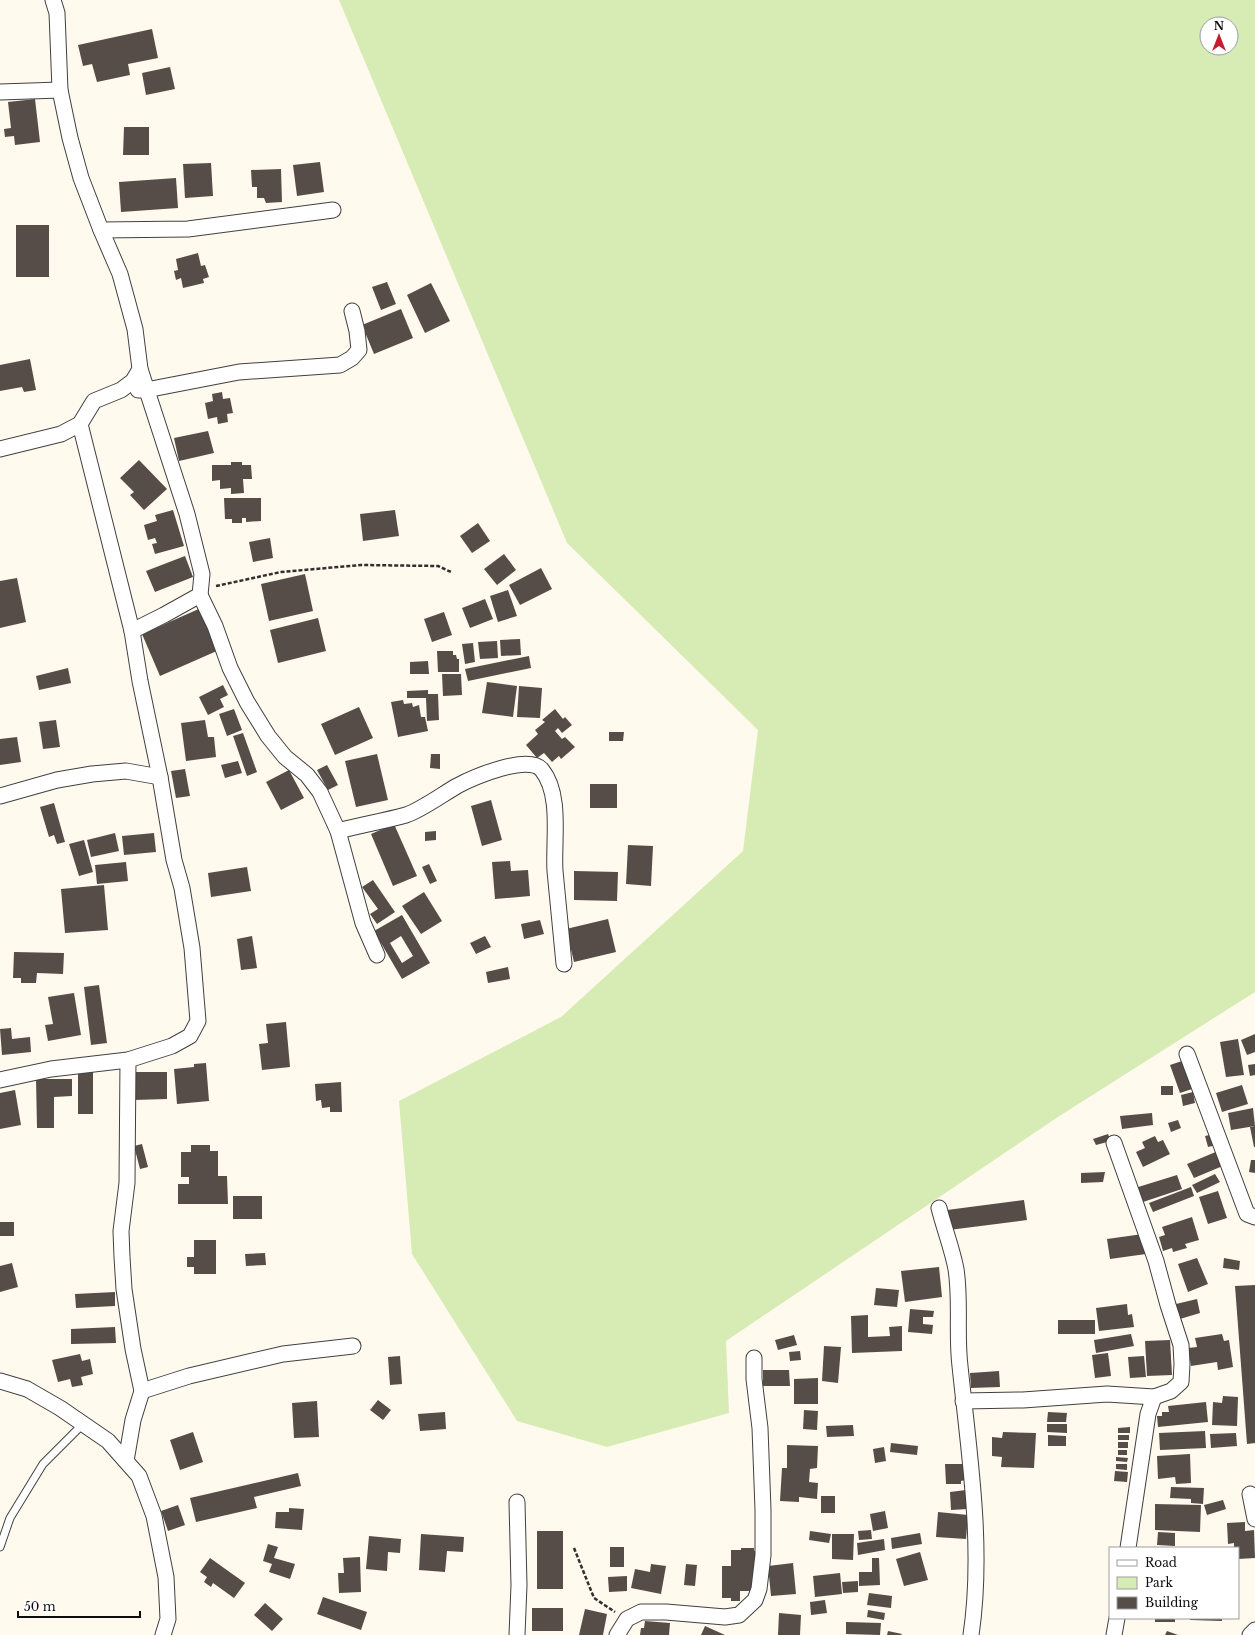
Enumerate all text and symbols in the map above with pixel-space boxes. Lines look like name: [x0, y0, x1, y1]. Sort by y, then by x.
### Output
north arrow: [1199, 16, 1239, 56]
text: N: [1214, 19, 1225, 33]
legend: [1109, 1547, 1239, 1619]
text: Road: [1145, 1555, 1177, 1570]
text: Park: [1145, 1575, 1173, 1590]
scale bar: [18, 1593, 140, 1619]
text: Building: [1145, 1595, 1199, 1610]
text: 50 m: [24, 1599, 56, 1614]

